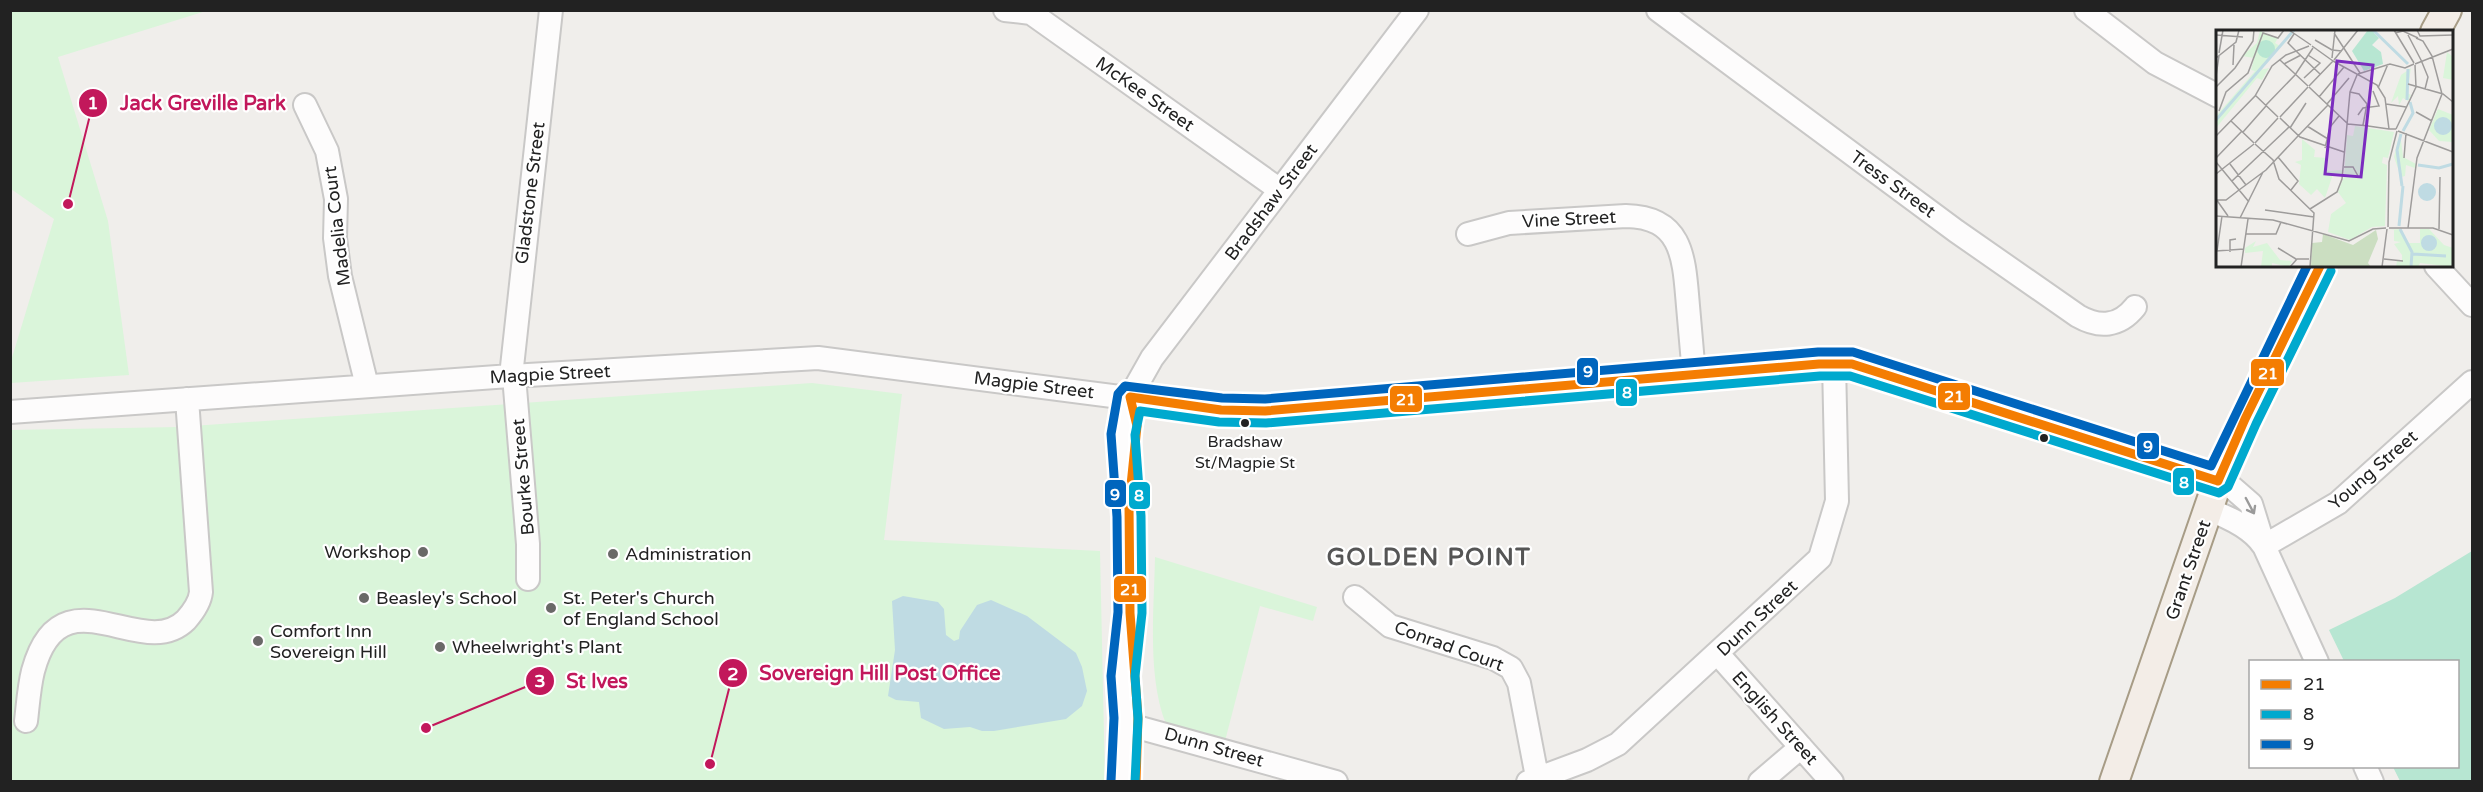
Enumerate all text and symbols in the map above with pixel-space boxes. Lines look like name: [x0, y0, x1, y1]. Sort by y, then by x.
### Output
inset map: [2216, 30, 2453, 267]
street label: McKee Street: [1091, 52, 1199, 136]
callout: Jack Greville Park: [78, 84, 298, 122]
text: 1: [87, 92, 99, 114]
text: Jack Greville Park: [119, 92, 286, 116]
street label: Gladstone Street: [510, 121, 550, 265]
street label: Bradshaw Street: [1220, 139, 1322, 265]
street label: Tress Street: [1846, 146, 1940, 222]
street label: Madelia Court: [319, 165, 355, 287]
street label: Vine Street: [1521, 206, 1617, 232]
line badge: 9: [1576, 357, 1599, 386]
line badge: 21: [2250, 358, 2285, 387]
street label: Magpie Street: [489, 360, 611, 388]
text: 9: [1583, 362, 1593, 382]
text: 21: [2258, 364, 2278, 384]
street label: Magpie Street: [973, 367, 1096, 403]
line badge: 8: [1615, 378, 1638, 407]
line badge: 21: [1937, 382, 1971, 411]
text: 8: [1622, 383, 1632, 403]
line badge: 21: [1389, 385, 1423, 413]
text: 21: [1944, 387, 1964, 407]
text: 21: [1396, 390, 1416, 410]
marker: Bradshaw St/Magpie St: [1239, 417, 1251, 429]
street label: Bourke Street: [507, 418, 539, 536]
street label: Young Street: [2324, 425, 2422, 515]
place label: Bradshaw St/Magpie St: [1195, 432, 1295, 473]
unlabelled marker: [2038, 432, 2050, 444]
line badge: 9: [2136, 432, 2160, 460]
text: 9: [2143, 437, 2153, 457]
line badge: 8: [2172, 467, 2195, 496]
text: 8: [2179, 473, 2189, 493]
line badge: 9: [1104, 479, 1127, 508]
line badge: 8: [1128, 481, 1151, 510]
text: 9: [1110, 485, 1120, 505]
text: 8: [1134, 486, 1144, 506]
one-way arrow: [2245, 497, 2257, 515]
street label: Grant Street: [2161, 517, 2215, 623]
place label: Workshop: [324, 541, 411, 563]
place label: Administration: [625, 543, 752, 565]
district label: GOLDEN POINT: [1327, 543, 1531, 572]
marker: Workshop: [416, 545, 430, 559]
marker: Administration: [606, 547, 620, 561]
line badge: 21: [1113, 575, 1147, 603]
street label: Dunn Street: [1712, 575, 1802, 661]
text: 21: [1120, 580, 1140, 600]
place label: Beasley's School: [376, 587, 517, 609]
place label: St. Peter's Church of England School: [563, 587, 719, 630]
marker: Beasley's School: [357, 591, 371, 605]
marker: St. Peter's Church of England School: [544, 601, 558, 615]
street label: Conrad Court: [1391, 616, 1507, 676]
place label: Comfort Inn Sovereign Hill: [270, 620, 387, 663]
marker: Comfort Inn Sovereign Hill: [251, 634, 265, 648]
place label: Wheelwright's Plant: [452, 636, 622, 658]
marker: Wheelwright's Plant: [433, 640, 447, 654]
callout: Sovereign Hill Post Office: [718, 654, 1013, 692]
legend: [2249, 660, 2459, 768]
callout: St Ives: [525, 662, 640, 700]
text: Sovereign Hill Post Office: [759, 662, 1001, 686]
text: 2: [727, 663, 739, 685]
street label: English Street: [1727, 667, 1823, 769]
text: 3: [534, 670, 546, 692]
text: St Ives: [566, 670, 628, 694]
text: 21: [2303, 673, 2326, 695]
text: 8: [2303, 703, 2314, 725]
street label: Dunn Street: [1162, 722, 1266, 772]
text: 9: [2303, 733, 2314, 755]

